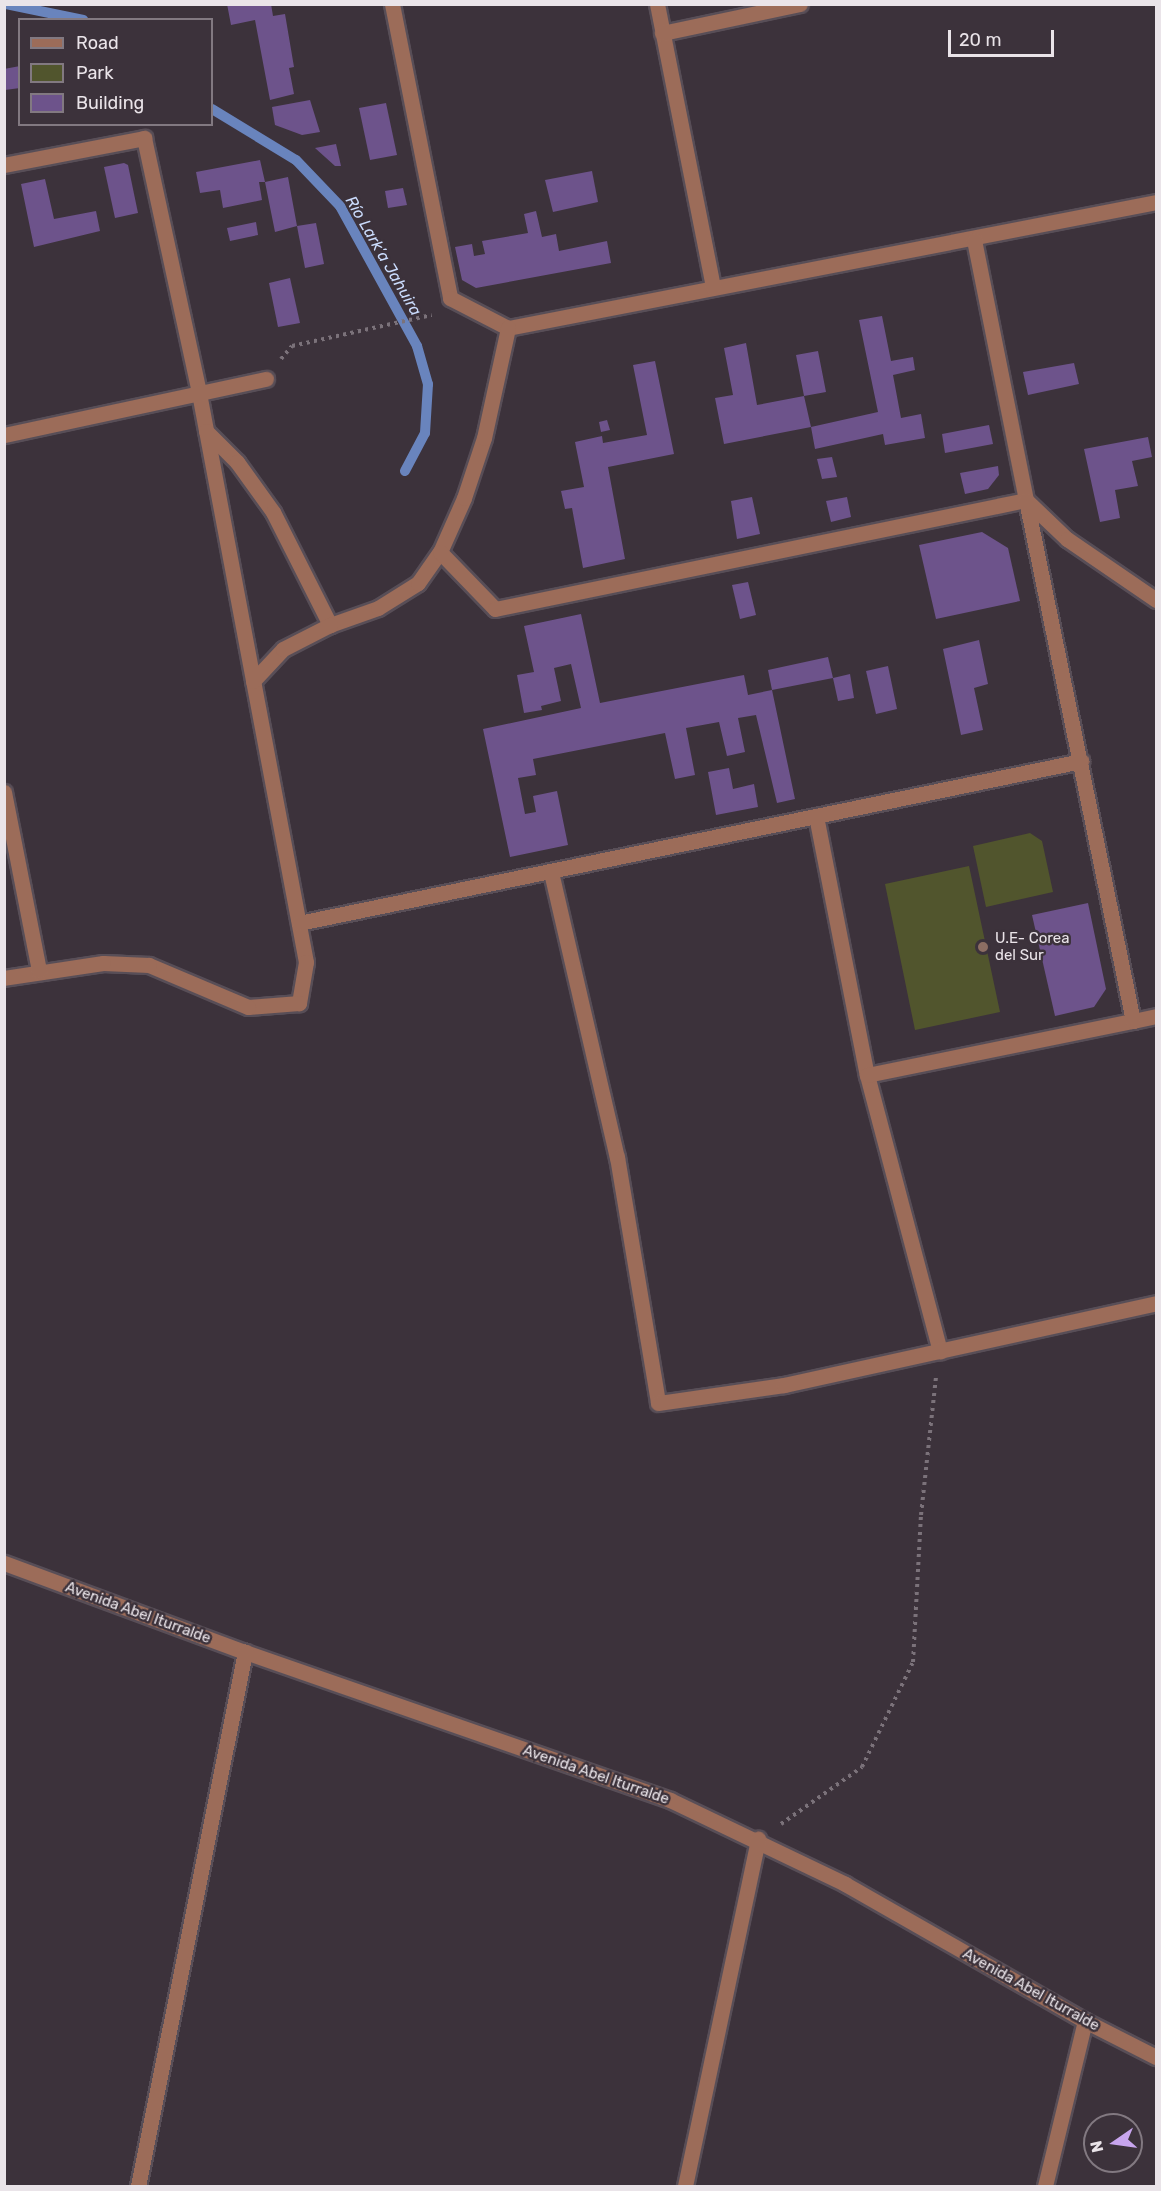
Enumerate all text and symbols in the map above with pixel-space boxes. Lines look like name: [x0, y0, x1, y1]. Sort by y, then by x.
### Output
legend: [18, 18, 213, 126]
scale bar: [951, 18, 1058, 56]
text: 20 m: [959, 29, 1001, 51]
text: Road: [76, 32, 119, 54]
text: Park: [76, 62, 113, 84]
text: Building: [76, 92, 144, 114]
water label: Río Lark’a Jahuira: [341, 193, 425, 319]
place label: U.E- Corea del Sur: [995, 929, 1070, 964]
marker: U.E- Corea del Sur: [976, 940, 990, 954]
street label: Avenida Abel Iturralde: [63, 1578, 213, 1648]
street label: Avenida Abel Iturralde: [520, 1741, 672, 1809]
street label: Avenida Abel Iturralde: [959, 1945, 1103, 2035]
north arrow: [1083, 2113, 1143, 2173]
text: N: [1086, 2139, 1107, 2154]

